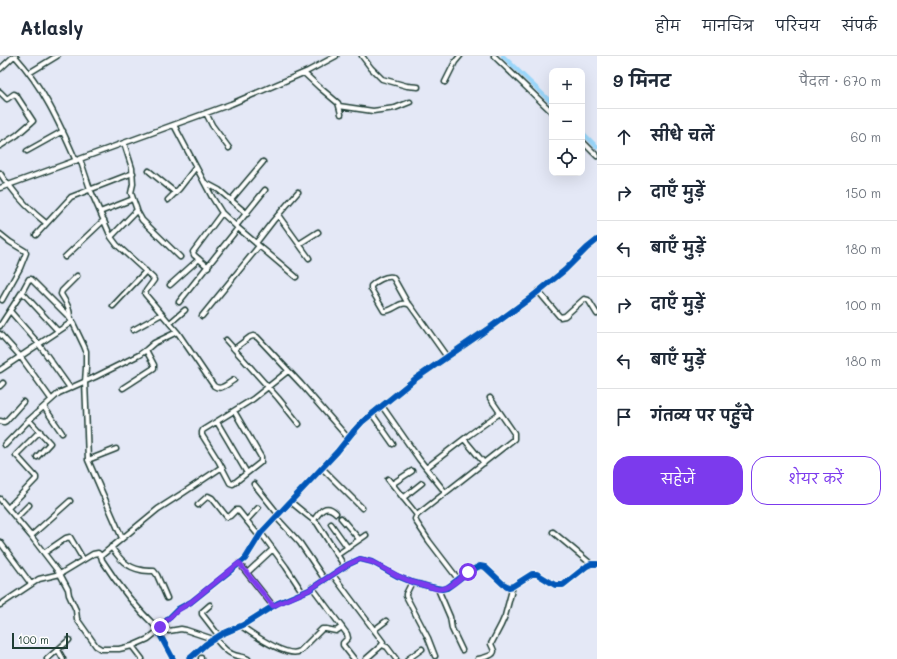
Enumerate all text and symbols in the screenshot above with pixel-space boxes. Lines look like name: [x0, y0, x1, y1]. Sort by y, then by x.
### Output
text: Atlasly: [20, 15, 83, 40]
text: होम: [656, 16, 680, 35]
text: मानचित्र: [702, 16, 754, 35]
text: परिचय: [776, 16, 820, 35]
text: संपर्क: [842, 16, 877, 35]
map controls: [549, 68, 585, 176]
button: +: [549, 68, 585, 104]
text: 9 मिनट: [613, 69, 671, 91]
text: पैदल · 670 m: [799, 72, 881, 89]
button: −: [549, 104, 585, 140]
text: सीधे चलें: [651, 125, 714, 145]
icon: ahead: [613, 126, 635, 148]
text: 60 m: [851, 128, 881, 145]
button: locate: [549, 140, 585, 176]
text: दाएँ मुड़ें: [651, 181, 705, 201]
icon: right: [613, 182, 635, 204]
text: 150 m: [845, 184, 881, 201]
text: बाएँ मुड़ें: [651, 237, 705, 257]
icon: left: [613, 238, 635, 260]
text: 180 m: [845, 240, 881, 257]
text: दाएँ मुड़ें: [651, 293, 705, 313]
icon: right: [613, 294, 635, 316]
text: 100 m: [845, 296, 881, 313]
text: बाएँ मुड़ें: [651, 349, 705, 369]
icon: left: [613, 350, 635, 372]
text: 180 m: [845, 352, 881, 369]
text: गंतव्य पर पहुँचे: [651, 405, 753, 425]
icon: arrive: [613, 406, 635, 428]
button: सहेजें: [613, 456, 743, 505]
button: शेयर करें: [751, 456, 881, 505]
route start: [459, 563, 477, 581]
route end: [151, 618, 169, 636]
scale bar: [12, 631, 68, 650]
text: 100 m: [18, 632, 49, 647]

